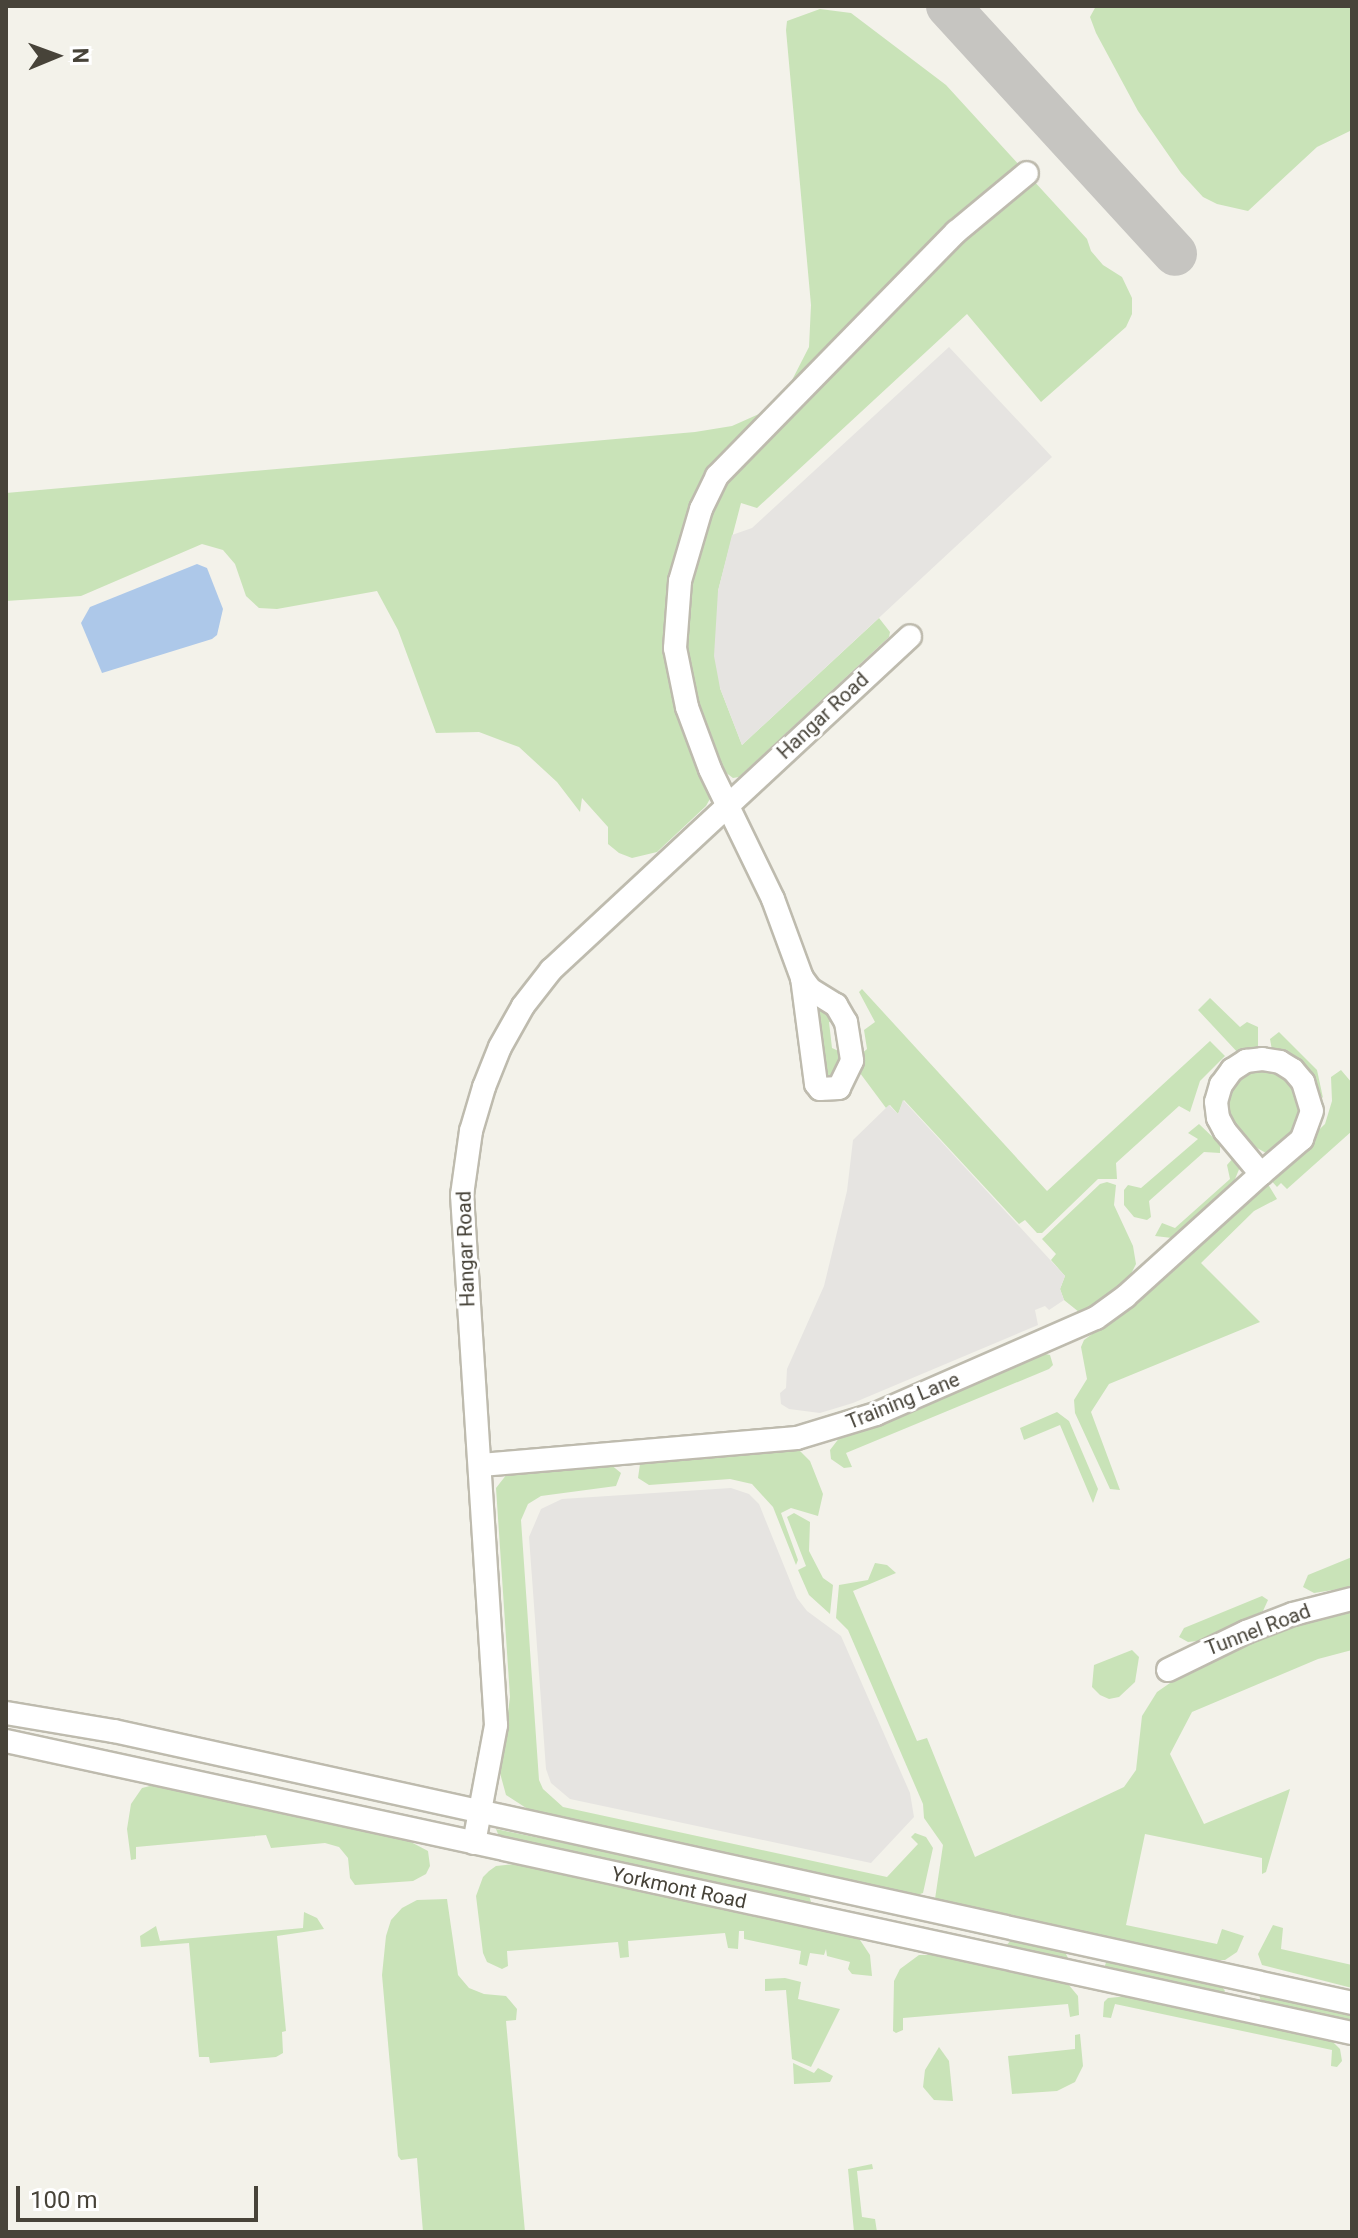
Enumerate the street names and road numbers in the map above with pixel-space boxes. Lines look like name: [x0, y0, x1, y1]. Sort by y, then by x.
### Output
street label: Hangar Road: [772, 668, 874, 764]
street label: Hangar Road: [452, 1191, 480, 1307]
street label: Training Lane: [843, 1367, 963, 1435]
street label: Tunnel Road: [1202, 1599, 1314, 1661]
street label: Yorkmont Road: [609, 1862, 749, 1914]

